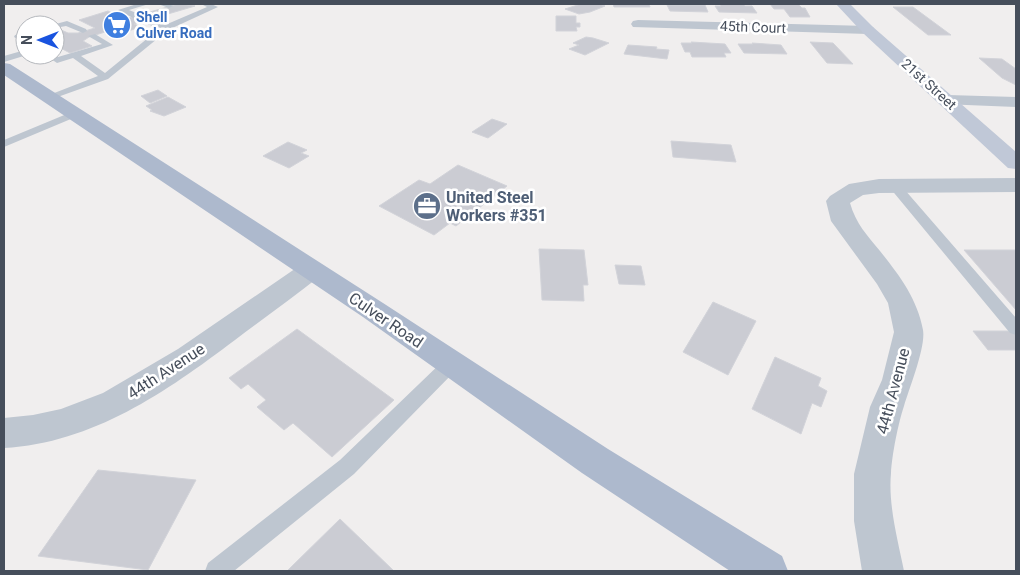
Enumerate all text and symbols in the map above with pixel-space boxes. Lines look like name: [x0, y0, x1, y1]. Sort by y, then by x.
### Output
place label: Shell Culver Road: [136, 9, 212, 41]
supermarket icon: Shell Culver Road: [102, 10, 132, 40]
north arrow: [15, 15, 65, 65]
street label: 45th Court: [720, 18, 787, 36]
text: N: [19, 35, 35, 45]
street label: 21st Street: [898, 55, 960, 113]
place label: United Steel Workers #351: [446, 188, 547, 225]
office icon: United Steel Workers #351: [412, 191, 442, 221]
street label: Culver Road: [345, 288, 427, 352]
street label: 44th Avenue: [124, 339, 208, 403]
street label: 44th Avenue: [872, 346, 914, 436]

